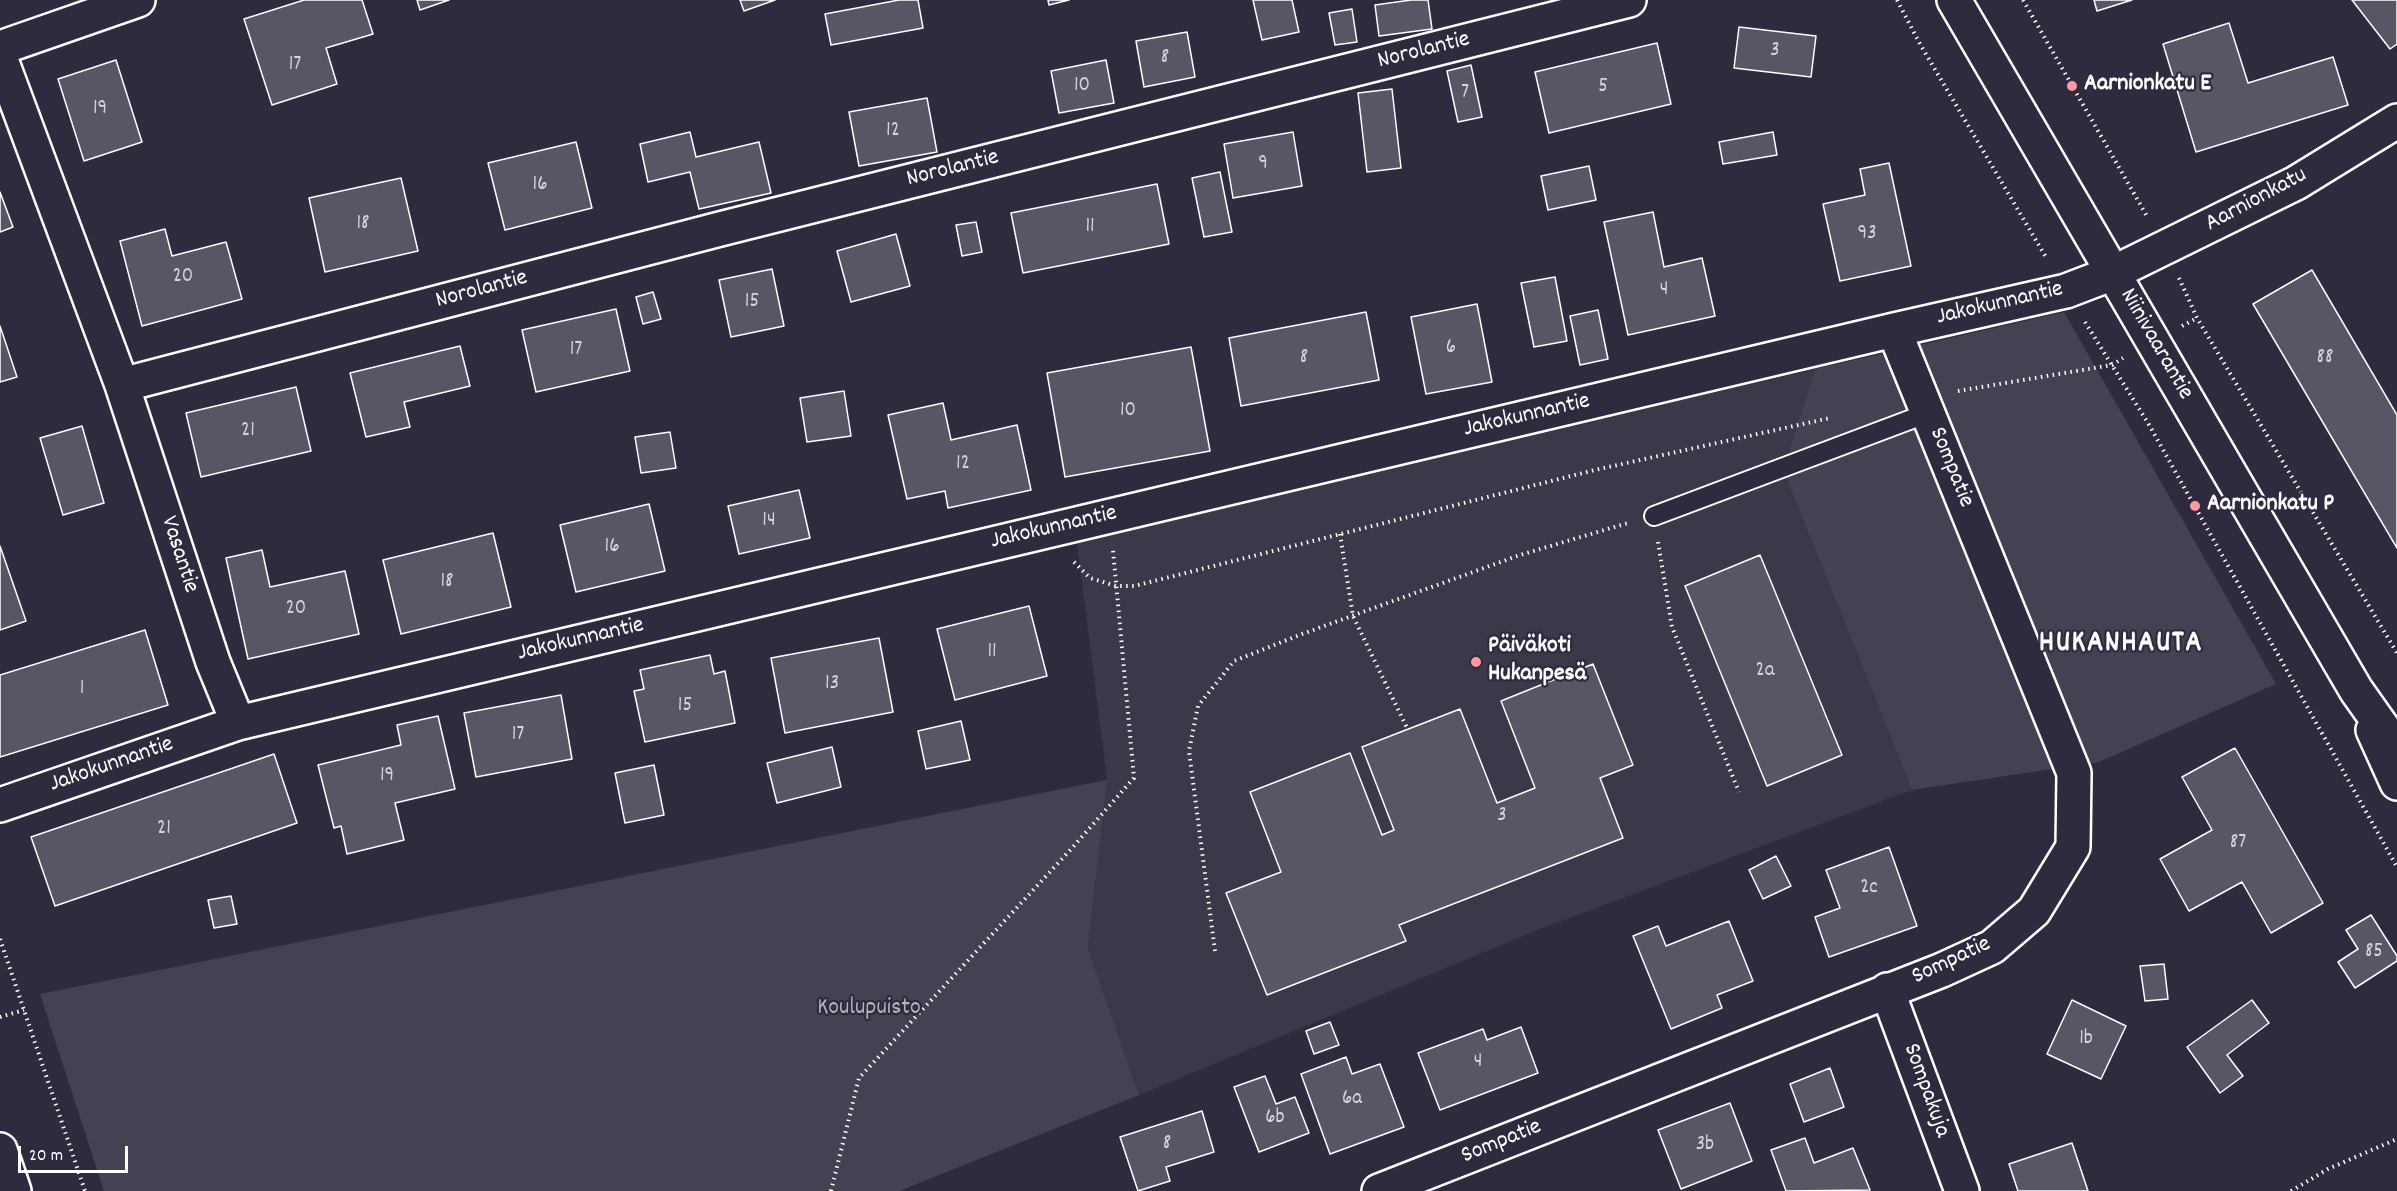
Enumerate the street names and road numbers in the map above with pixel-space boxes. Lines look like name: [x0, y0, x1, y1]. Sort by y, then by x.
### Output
street label: Norolantie: [1375, 27, 1473, 77]
street label: Norolantie: [904, 145, 1002, 195]
street label: Aarnionkatu: [2201, 162, 2313, 240]
street label: Norolantie: [433, 265, 531, 317]
street label: Jakokunnantie: [1934, 276, 2066, 334]
street label: Niinivaarantie: [2112, 284, 2198, 406]
street label: Jakokunnantie: [1461, 388, 1593, 446]
street label: Sompatie: [1921, 424, 1979, 512]
street label: Jakokunnantie: [988, 500, 1120, 558]
street label: Vasantie: [152, 513, 204, 597]
street label: Jakokunnantie: [515, 612, 647, 670]
street label: Jakokunnantie: [46, 731, 178, 801]
street label: Sompatie: [1908, 931, 1996, 993]
street label: Sompakuja: [1895, 1040, 1955, 1142]
street label: Sompatie: [1458, 1114, 1546, 1172]

